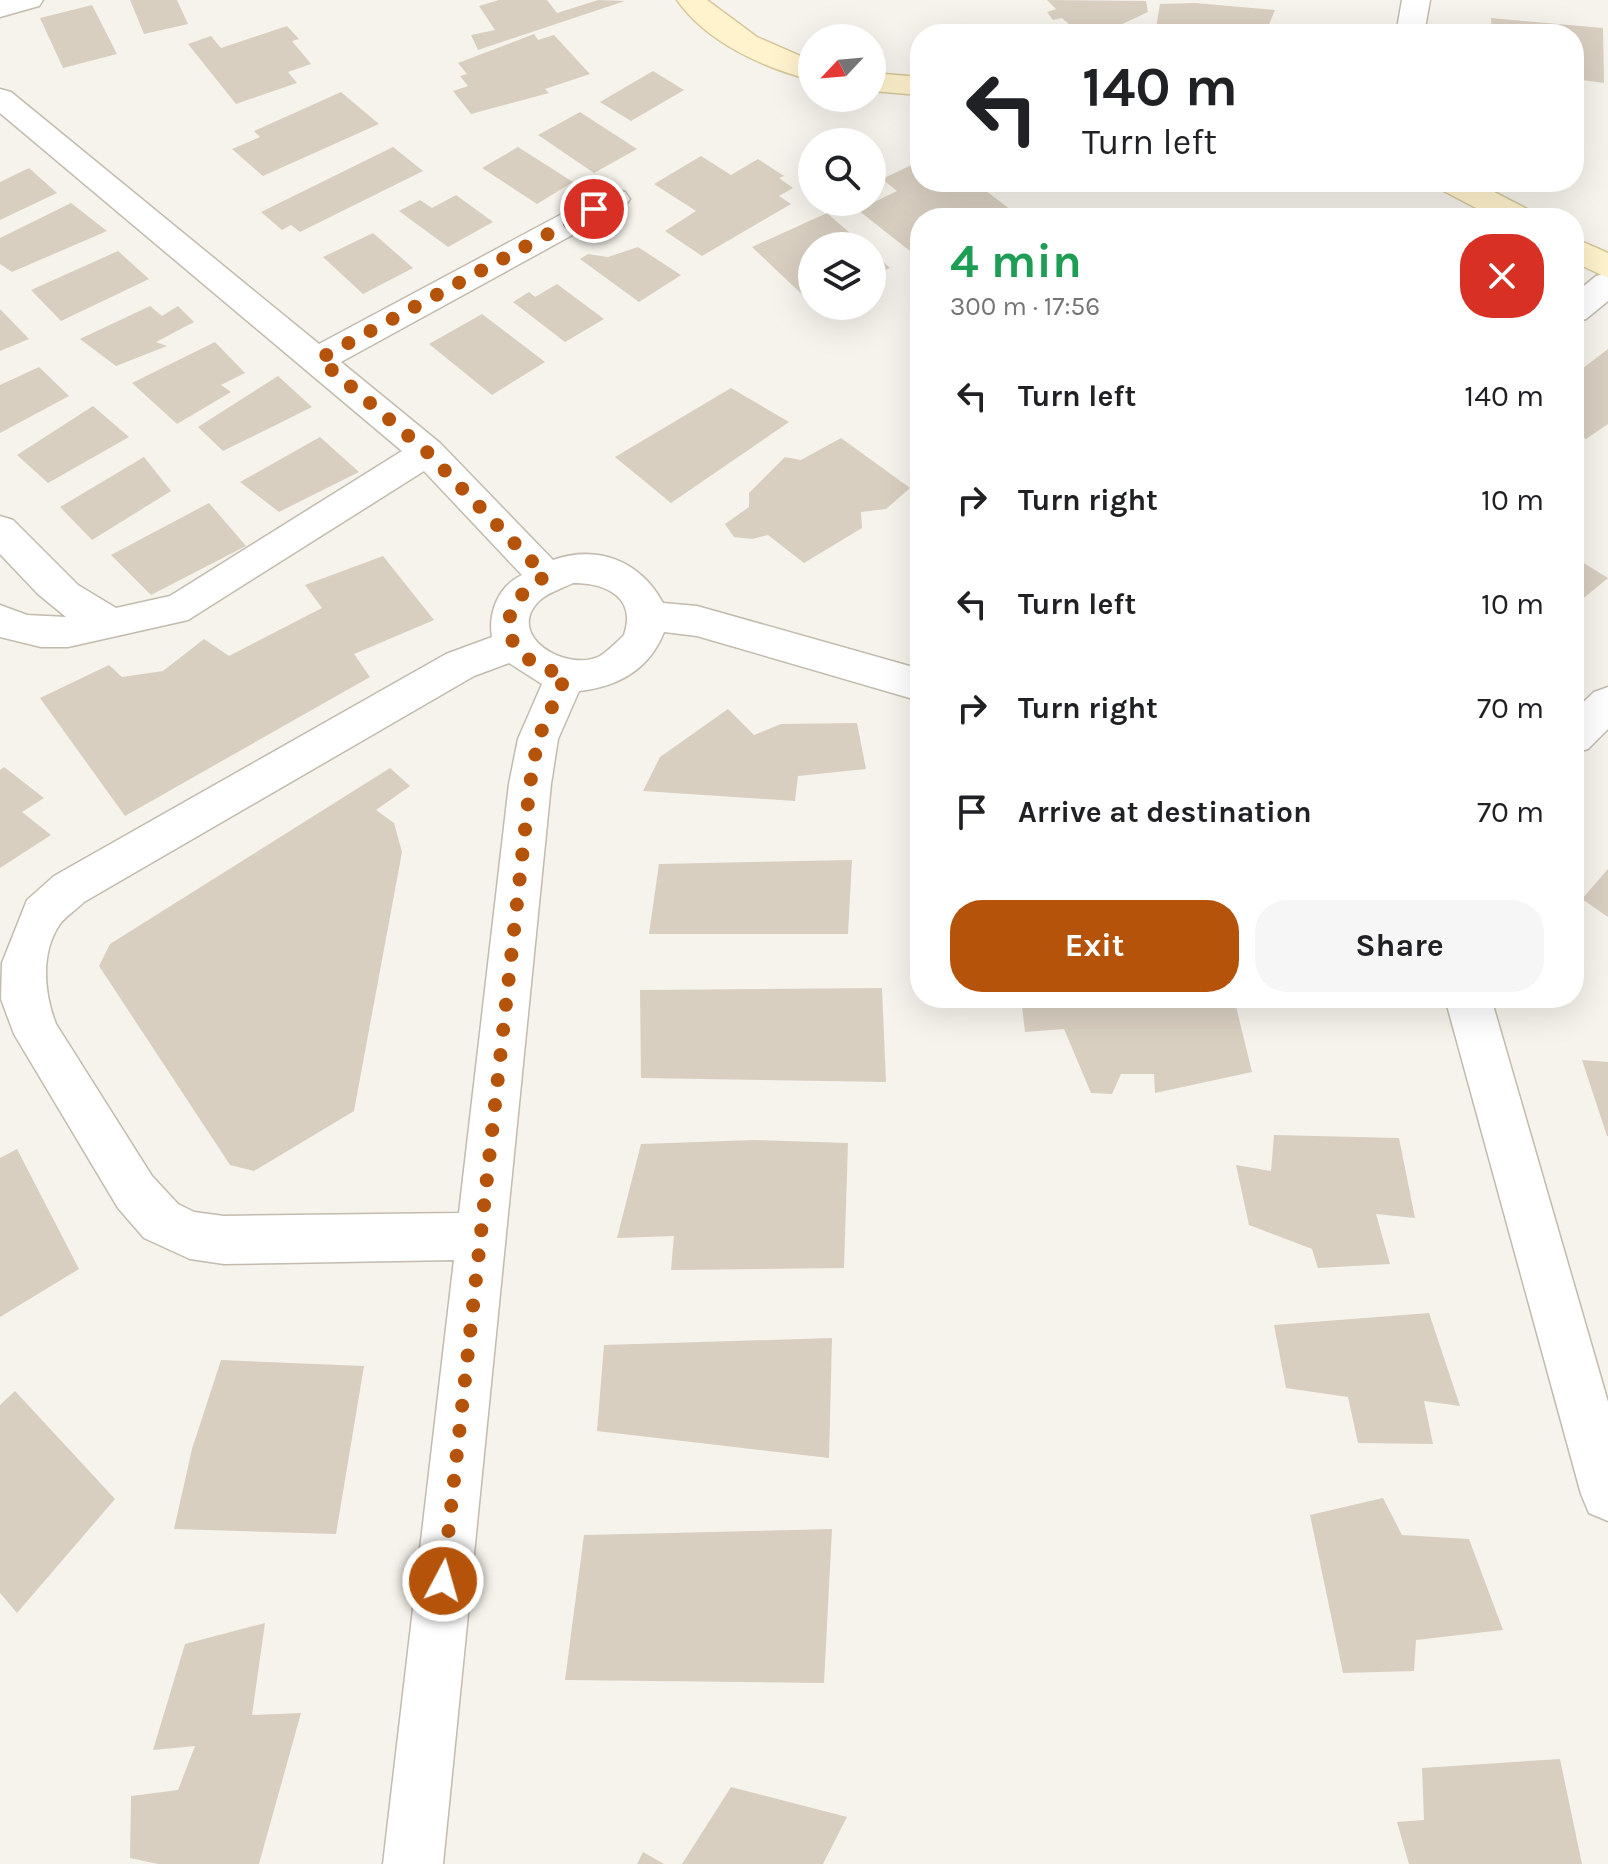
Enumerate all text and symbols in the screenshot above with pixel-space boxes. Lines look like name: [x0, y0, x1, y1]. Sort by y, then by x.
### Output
north arrow: [798, 24, 886, 112]
map controls: [798, 24, 886, 320]
text: 140 m: [1082, 54, 1238, 119]
icon: left: [950, 56, 1054, 160]
text: Turn left: [1082, 121, 1217, 163]
button: search: [798, 128, 886, 216]
pin: [560, 175, 628, 243]
icon: arrive: [572, 187, 616, 231]
button: layers: [798, 232, 886, 320]
text: 4 min: [950, 233, 1082, 289]
button: close: [1460, 234, 1544, 318]
text: 300 m · 17:56: [950, 291, 1100, 322]
icon: left: [950, 374, 994, 418]
text: Turn left: [1018, 378, 1136, 414]
text: 140 m: [1464, 378, 1544, 414]
icon: right: [950, 478, 994, 522]
text: Turn right: [1018, 482, 1158, 518]
text: 10 m: [1481, 482, 1544, 518]
icon: left: [950, 582, 994, 626]
text: Turn left: [1018, 586, 1136, 622]
text: 10 m: [1481, 586, 1544, 622]
icon: right: [950, 686, 994, 730]
text: Turn right: [1018, 690, 1158, 726]
text: 70 m: [1477, 690, 1544, 726]
icon: arrive: [950, 790, 994, 834]
text: Arrive at destination: [1018, 794, 1312, 830]
text: 70 m: [1477, 794, 1544, 830]
button: Exit: [950, 900, 1239, 992]
button: Share: [1255, 900, 1544, 992]
position arrow: [401, 1539, 485, 1623]

